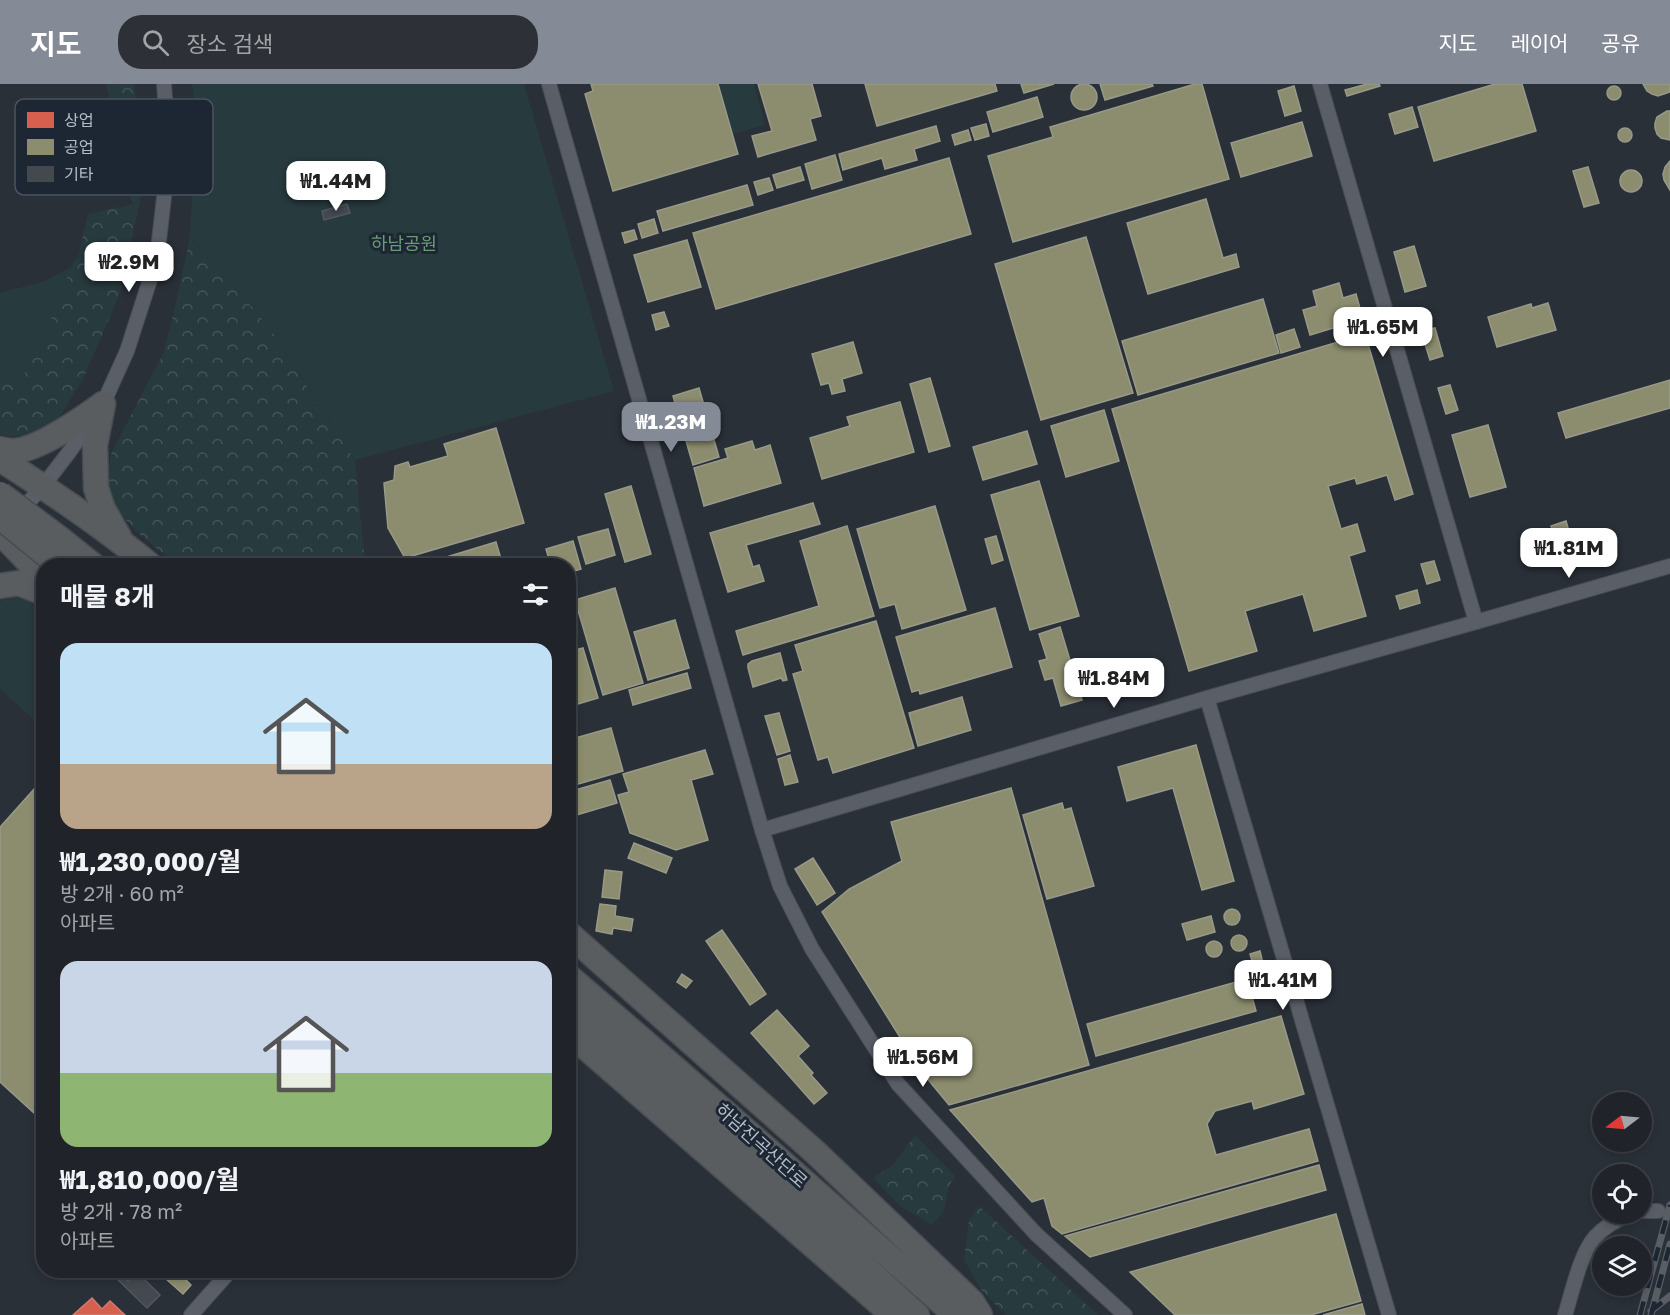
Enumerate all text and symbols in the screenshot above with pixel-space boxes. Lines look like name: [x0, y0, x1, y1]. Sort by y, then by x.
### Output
search box: [118, 15, 538, 69]
icon: search: [139, 26, 172, 59]
text: 지도: [30, 27, 82, 60]
text: 장소 검색: [187, 30, 273, 57]
text: 지도: [1439, 30, 1477, 56]
text: 레이어: [1510, 30, 1568, 56]
text: 공유: [1601, 30, 1640, 56]
legend: [15, 99, 213, 195]
text: 상업: [64, 110, 93, 130]
text: 공업: [64, 137, 93, 157]
pin: ₩1.44M: [287, 161, 385, 212]
text: 기타: [64, 164, 94, 184]
text: ₩1.44M: [300, 168, 372, 192]
park label: 하남공원: [371, 232, 437, 254]
pin: ₩2.9M: [87, 242, 171, 293]
text: ₩2.9M: [99, 249, 159, 273]
pin: ₩1.65M: [1334, 307, 1432, 358]
text: ₩1.65M: [1347, 314, 1419, 338]
pin: ₩1.23M: [622, 402, 720, 453]
text: ₩1.23M: [636, 409, 706, 433]
pin: ₩1.81M: [1520, 528, 1618, 579]
text: ₩1.81M: [1534, 535, 1604, 559]
icon: filters: [519, 578, 552, 611]
text: 매물 8개: [60, 581, 155, 612]
pin: ₩1.84M: [1065, 658, 1163, 709]
text: ₩1.84M: [1078, 665, 1150, 689]
icon: home: [252, 682, 360, 790]
text: ₩1,230,000/월: [60, 846, 241, 877]
text: 방 2개 · 60 m²: [60, 881, 184, 905]
text: 아파트: [60, 910, 115, 934]
pin: ₩1.41M: [1234, 960, 1332, 1011]
text: ₩1.41M: [1248, 967, 1318, 991]
icon: home: [252, 1000, 360, 1108]
pin: ₩1.56M: [874, 1037, 972, 1088]
text: ₩1.56M: [887, 1044, 959, 1068]
north arrow: [1592, 1092, 1652, 1152]
map controls: [1592, 1092, 1652, 1296]
street label: 하남진곡산단로: [712, 1098, 812, 1192]
text: ₩1,810,000/월: [60, 1164, 239, 1195]
button: locate: [1592, 1164, 1652, 1224]
text: 방 2개 · 78 m²: [60, 1199, 182, 1223]
text: 아파트: [60, 1228, 115, 1252]
button: layers: [1592, 1236, 1652, 1296]

